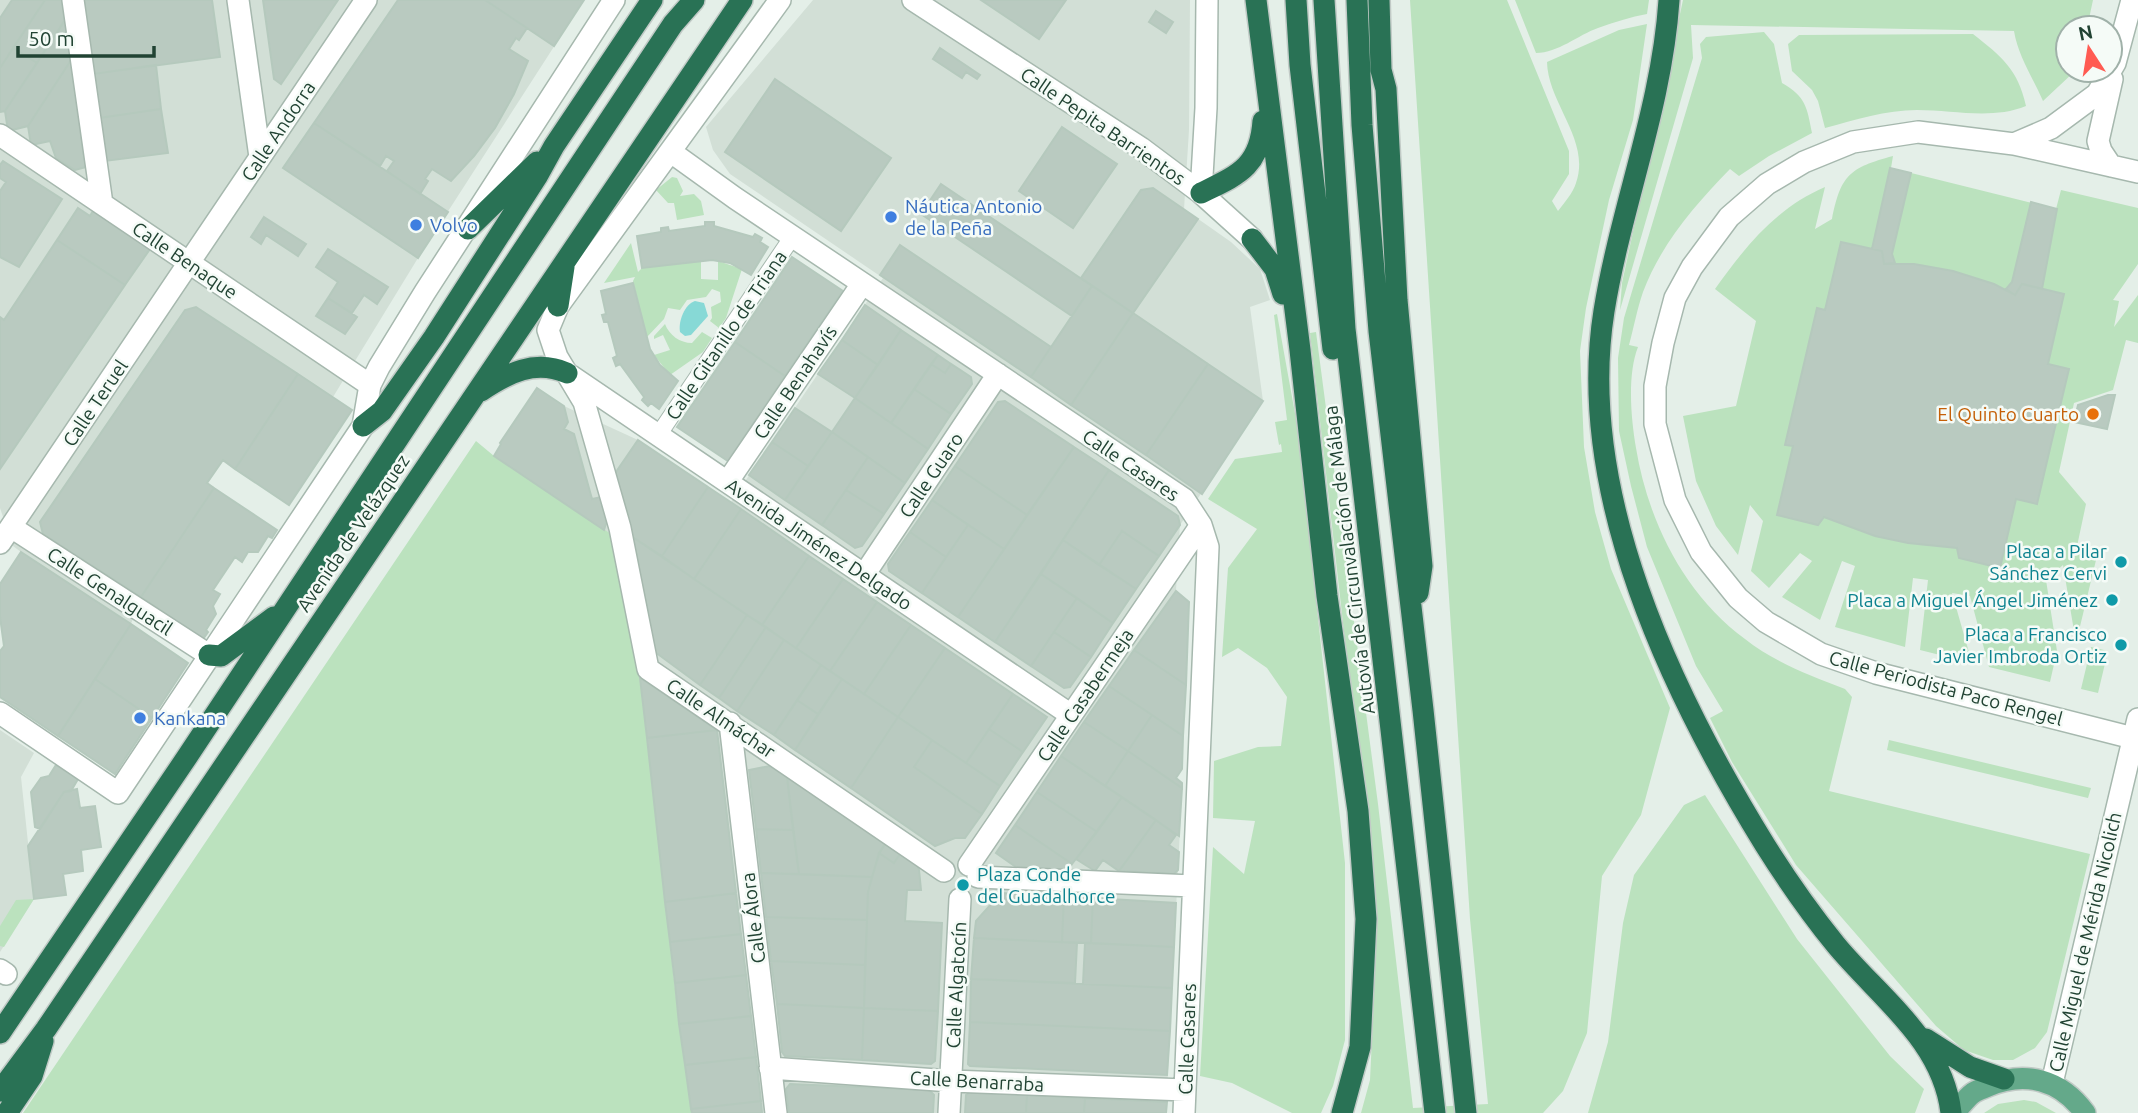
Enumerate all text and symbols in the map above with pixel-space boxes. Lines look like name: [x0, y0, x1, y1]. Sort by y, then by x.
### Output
scale bar: [18, 14, 154, 58]
north arrow: [2054, 14, 2124, 84]
text: N: [2076, 20, 2095, 45]
text: 50 m: [28, 26, 75, 50]
street label: Calle Pepita Barrientos: [1016, 63, 1190, 189]
street label: Calle Andorra: [236, 77, 320, 185]
place label: Náutica Antonio de la Peña: [905, 195, 1043, 239]
marker: Náutica Antonio de la Peña: [883, 209, 899, 225]
place label: Volvo: [430, 214, 478, 236]
street label: Calle Benaque: [128, 217, 242, 303]
marker: Volvo: [408, 217, 424, 233]
street label: Calle Gitanillo de Triana: [661, 246, 791, 424]
street label: Calle Benahavís: [749, 321, 841, 443]
street label: Calle Teruel: [58, 355, 132, 451]
place label: El Quinto Cuarto: [1937, 403, 2079, 425]
street label: Autovía de Circunvalación de Málaga: [1319, 404, 1379, 716]
marker: El Quinto Cuarto: [2085, 406, 2101, 422]
street label: Calle Casares: [1079, 425, 1183, 505]
street label: Calle Guaro: [895, 428, 967, 522]
street label: Avenida de Velázquez: [292, 450, 414, 616]
street label: Avenida Jiménez Delgado: [722, 473, 916, 615]
place label: Placa a Pilar Sánchez Cervi: [1990, 540, 2107, 584]
street label: Calle Genalguacil: [43, 542, 177, 640]
marker: Placa a Pilar Sánchez Cervi: [2113, 554, 2129, 570]
place label: Placa a Miguel Ángel Jiménez: [1847, 589, 2098, 611]
marker: Placa a Miguel Ángel Jiménez: [2104, 592, 2120, 608]
place label: Placa a Francisco Javier Imbroda Ortiz: [1933, 623, 2107, 667]
street label: Calle Casabermeja: [1032, 624, 1138, 766]
marker: Placa a Francisco Javier Imbroda Ortiz: [2113, 637, 2129, 653]
street label: Calle Periodista Paco Rengel: [1827, 646, 2065, 730]
street label: Calle Almáchar: [662, 674, 780, 762]
place label: Kankana: [154, 707, 226, 729]
marker: Kankana: [132, 710, 148, 726]
street label: Calle Miguel de Mérida Nicolich: [2044, 810, 2126, 1074]
place label: Plaza Conde del Guadalhorce: [977, 863, 1115, 907]
street label: Calle Álora: [736, 871, 770, 965]
marker: Plaza Conde del Guadalhorce: [955, 877, 971, 893]
street label: Calle Algatocín: [942, 921, 970, 1049]
street label: Calle Casares: [1174, 983, 1200, 1095]
street label: Calle Benarraba: [909, 1066, 1045, 1096]

